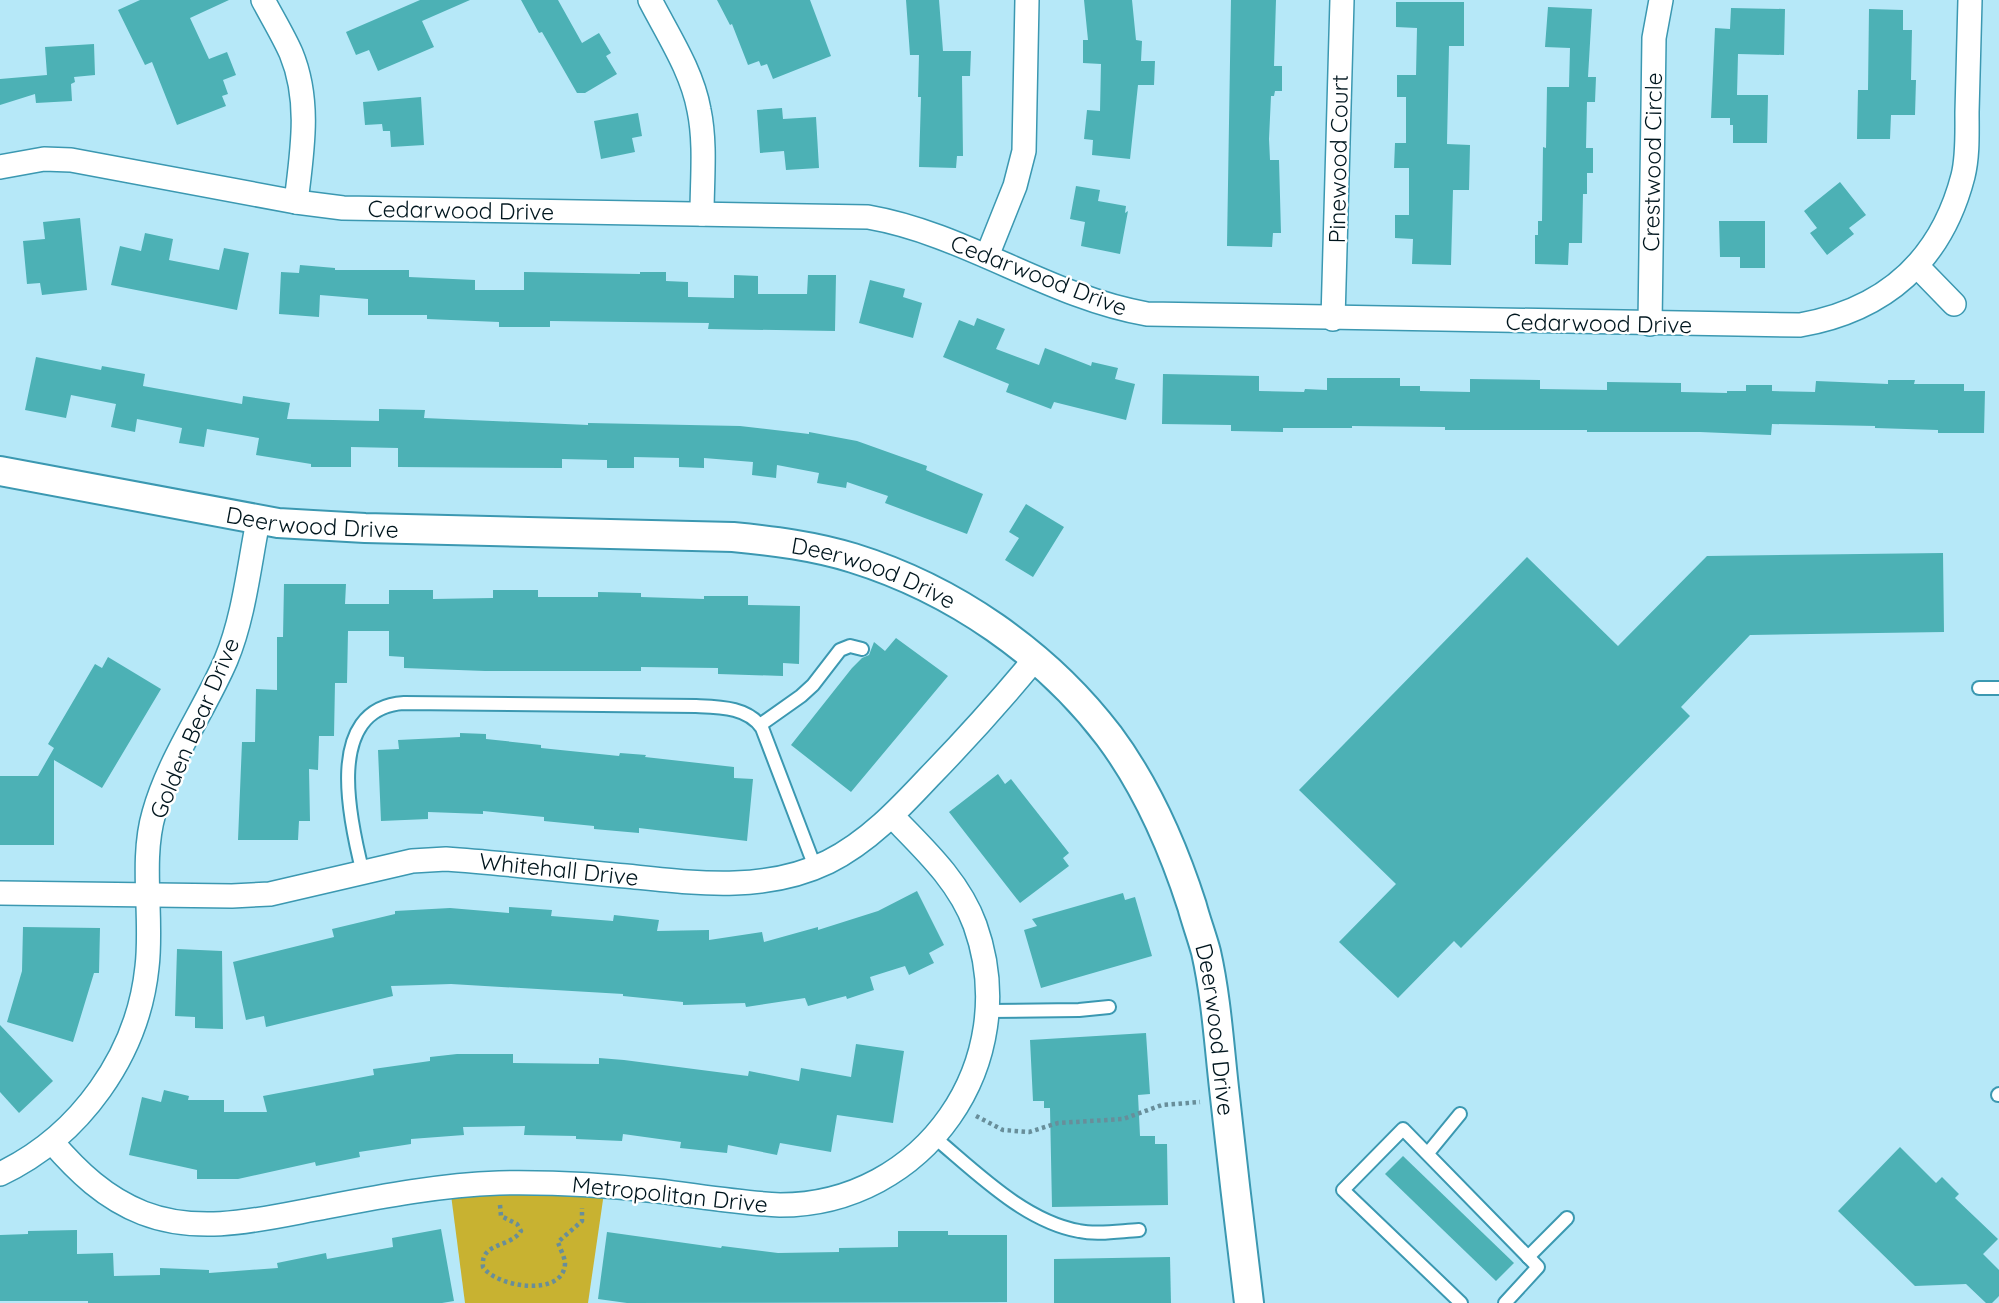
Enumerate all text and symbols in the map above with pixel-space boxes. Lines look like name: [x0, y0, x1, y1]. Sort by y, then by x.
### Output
street label: Crestwood Circle: [1636, 72, 1668, 252]
street label: Pinewood Court: [1322, 74, 1354, 244]
street label: Cedarwood Drive: [367, 194, 555, 226]
street label: Cedarwood Drive: [947, 228, 1131, 322]
street label: Cedarwood Drive: [1505, 307, 1693, 339]
street label: Deerwood Drive: [224, 499, 399, 543]
street label: Deerwood Drive: [789, 530, 961, 615]
street label: Golden Bear Drive: [143, 633, 245, 823]
street label: Whitehall Drive: [478, 846, 640, 892]
street label: Deerwood Drive: [1190, 940, 1241, 1117]
street label: Metropolitan Drive: [571, 1169, 769, 1219]

